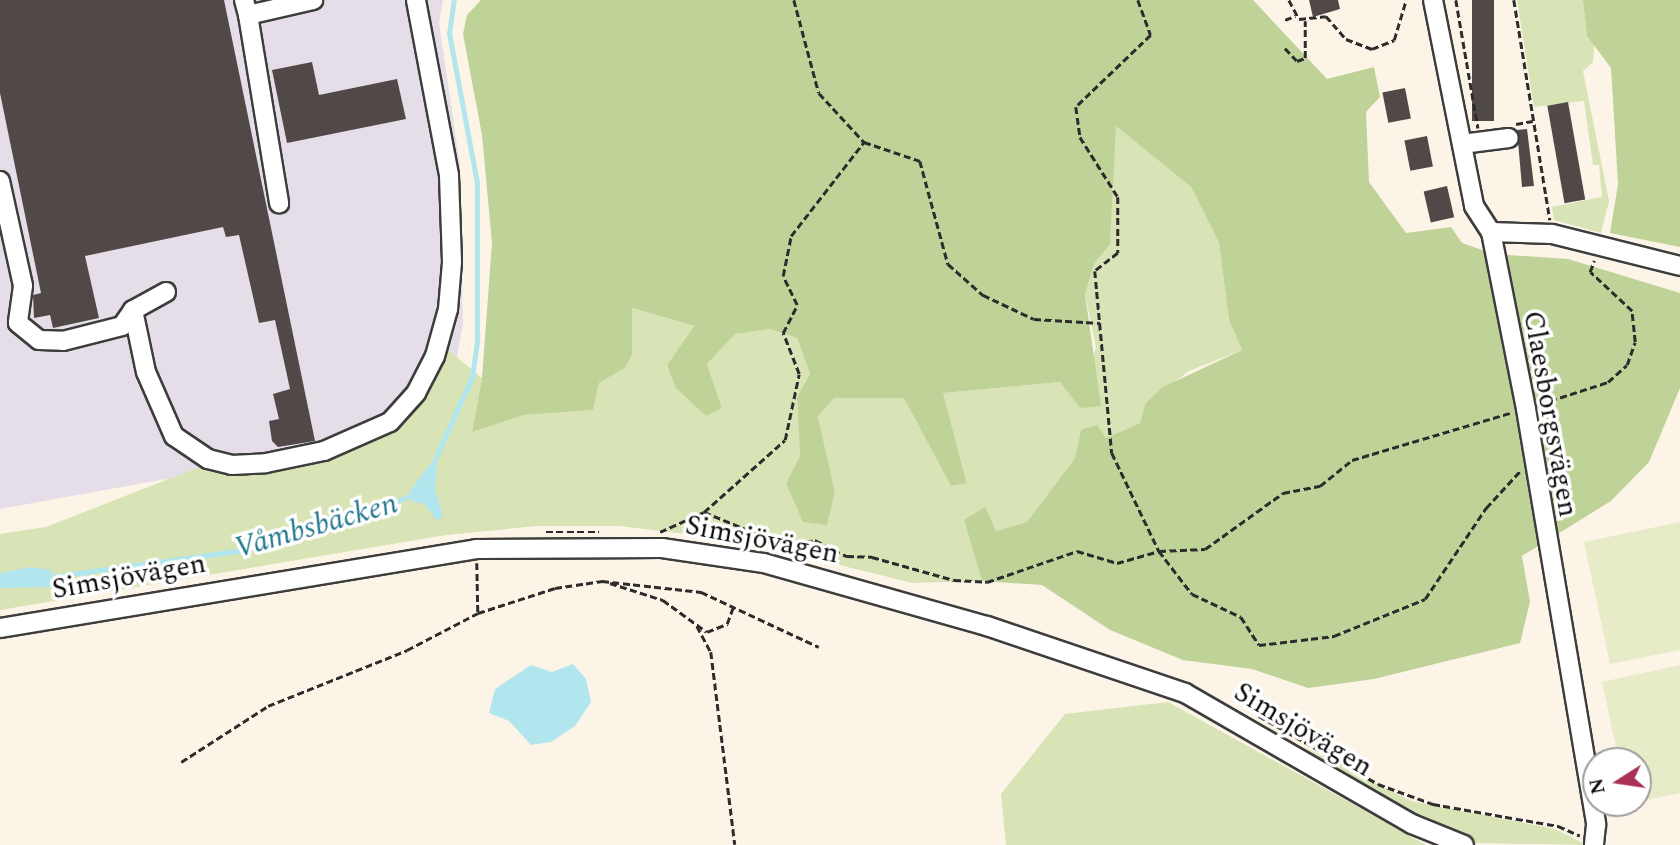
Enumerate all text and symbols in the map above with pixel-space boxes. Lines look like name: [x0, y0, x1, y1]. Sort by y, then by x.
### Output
street label: Claesborgsvägen: [1515, 308, 1585, 520]
water label: Våmbsbäcken: [230, 486, 402, 566]
street label: Simsjövägen: [682, 509, 842, 571]
street label: Simsjövägen: [49, 547, 209, 607]
street label: Simsjövägen: [1228, 676, 1378, 784]
north arrow: [1582, 747, 1652, 817]
text: N: [1582, 775, 1614, 797]

